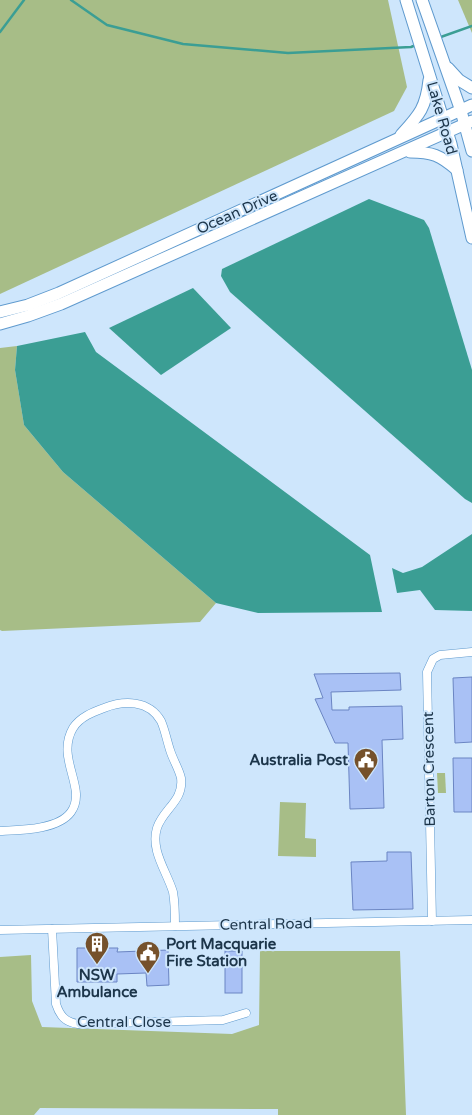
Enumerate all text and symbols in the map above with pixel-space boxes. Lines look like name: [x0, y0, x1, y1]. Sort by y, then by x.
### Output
street label: Lake Road: [423, 79, 461, 157]
street label: Ocean Drive: [194, 186, 280, 238]
street label: Barton Crescent: [419, 711, 439, 827]
public building icon: Australia Post: [353, 747, 379, 781]
place label: Australia Post: [249, 751, 348, 769]
street label: Central Road: [219, 914, 313, 934]
building icon: NSW Ambulance: [84, 931, 110, 965]
place label: Port Macquarie Fire Station: [166, 935, 277, 970]
public building icon: Port Macquarie Fire Station: [135, 940, 161, 974]
place label: NSW Ambulance: [56, 966, 138, 1001]
street label: Central Close: [77, 1013, 171, 1031]

